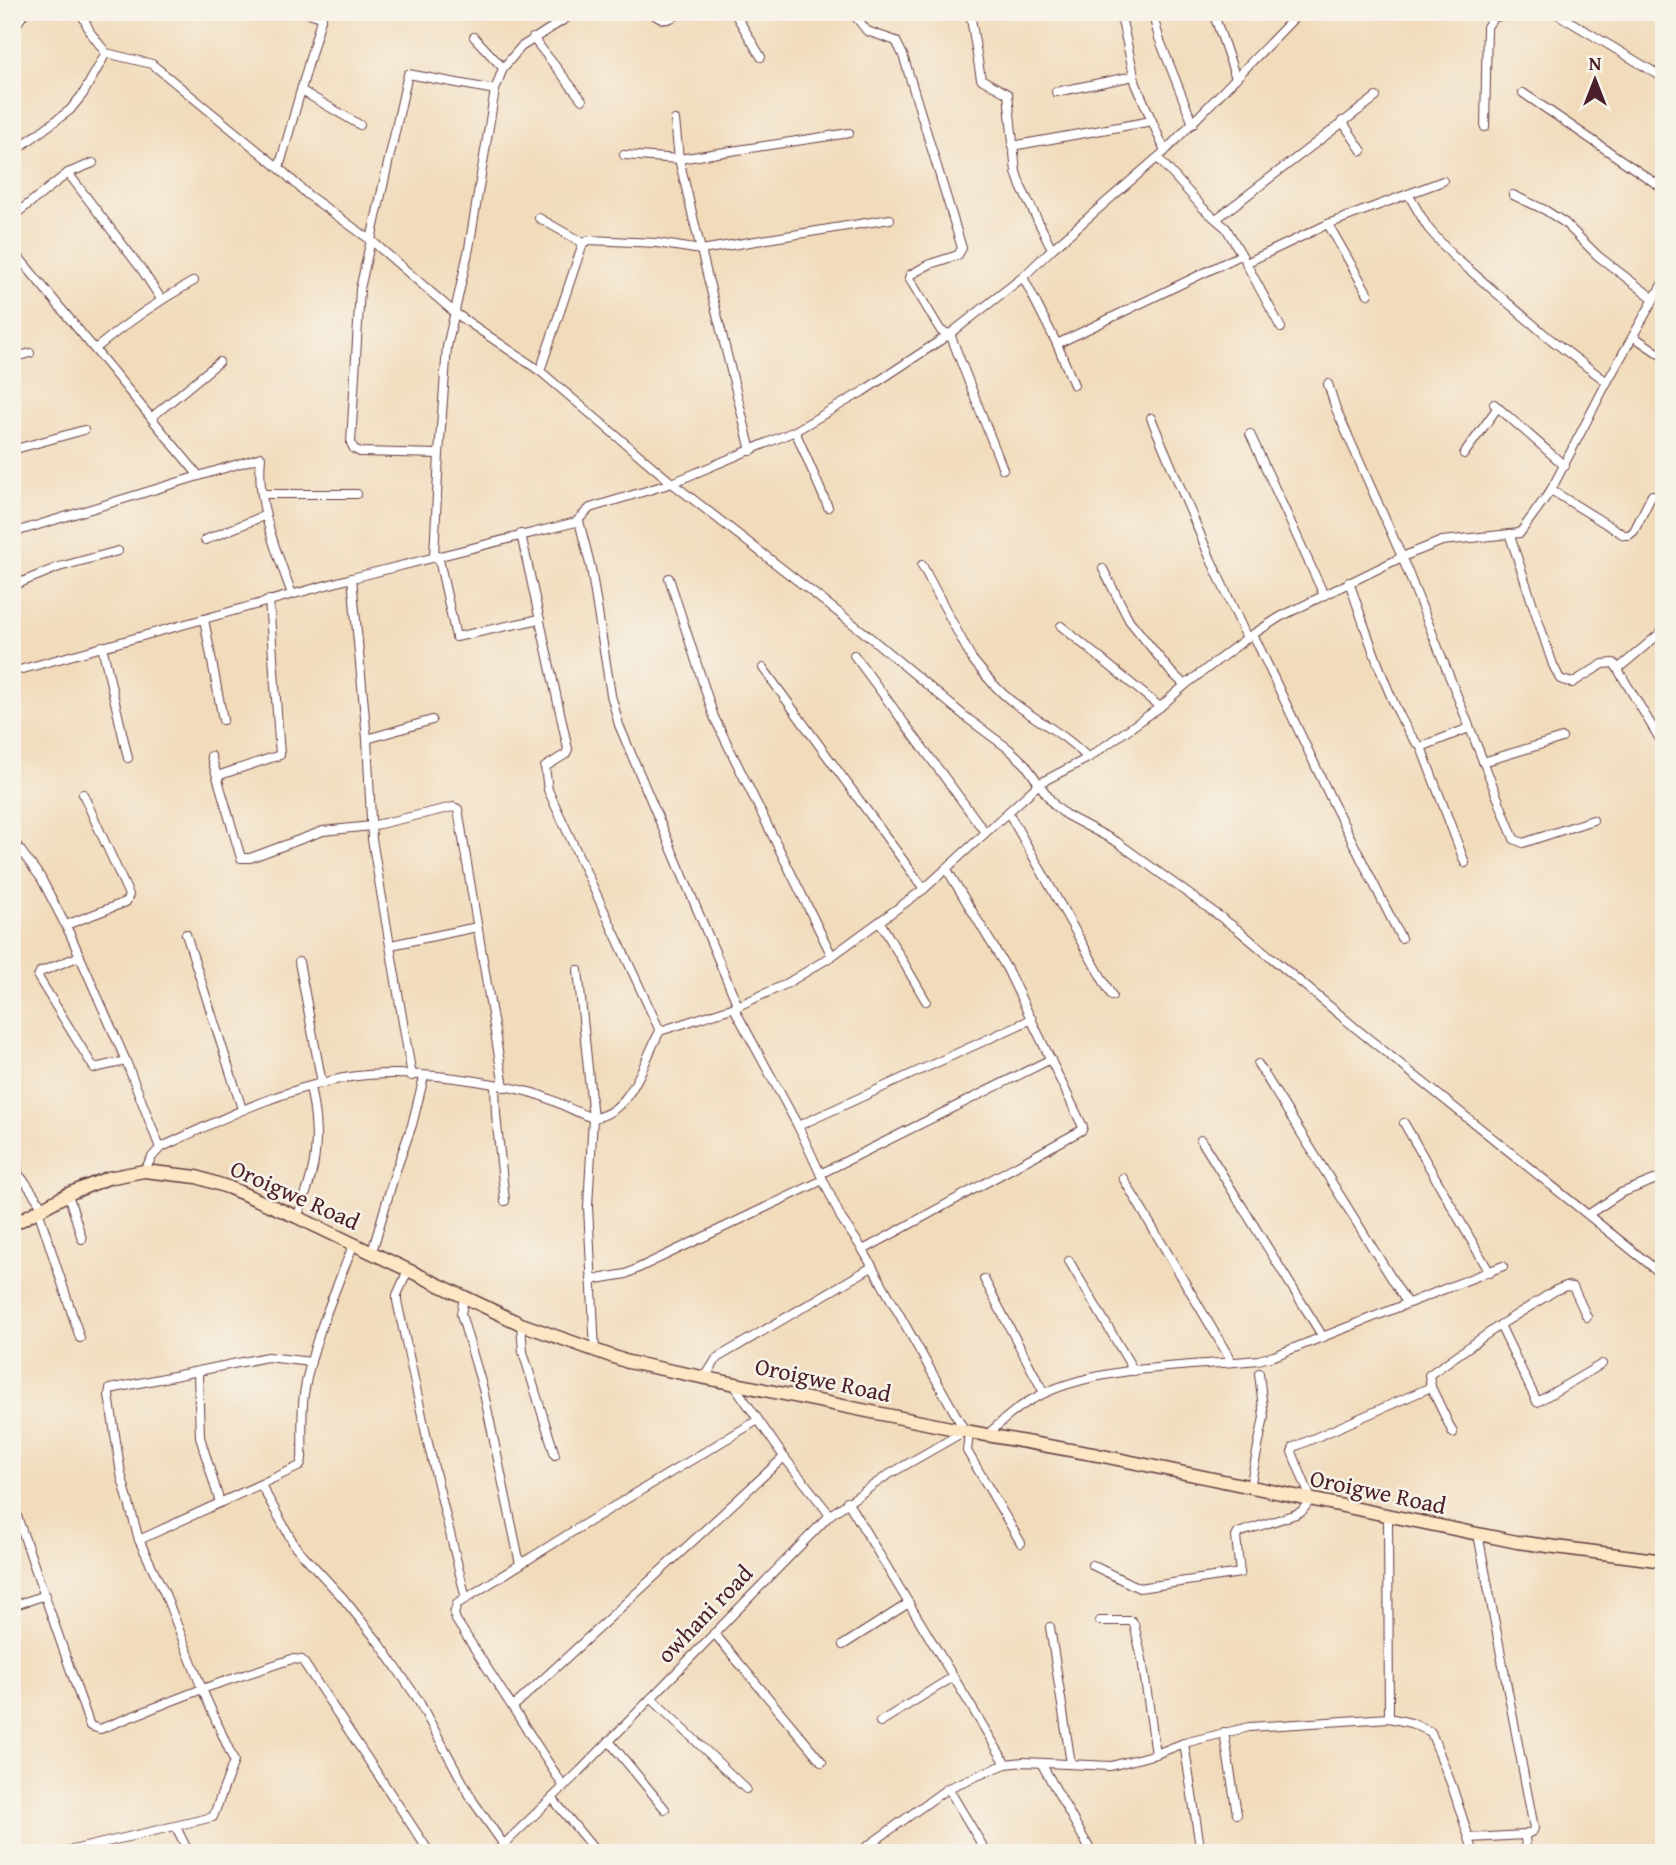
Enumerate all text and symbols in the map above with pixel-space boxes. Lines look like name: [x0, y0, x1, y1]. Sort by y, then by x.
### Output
north arrow: [1560, 46, 1630, 116]
text: N: [1589, 49, 1602, 77]
street label: Oroigwe Road: [225, 1150, 366, 1239]
street label: Oroigwe Road: [752, 1348, 895, 1411]
street label: Oroigwe Road: [1307, 1460, 1450, 1523]
street label: owhani road: [649, 1556, 761, 1671]

